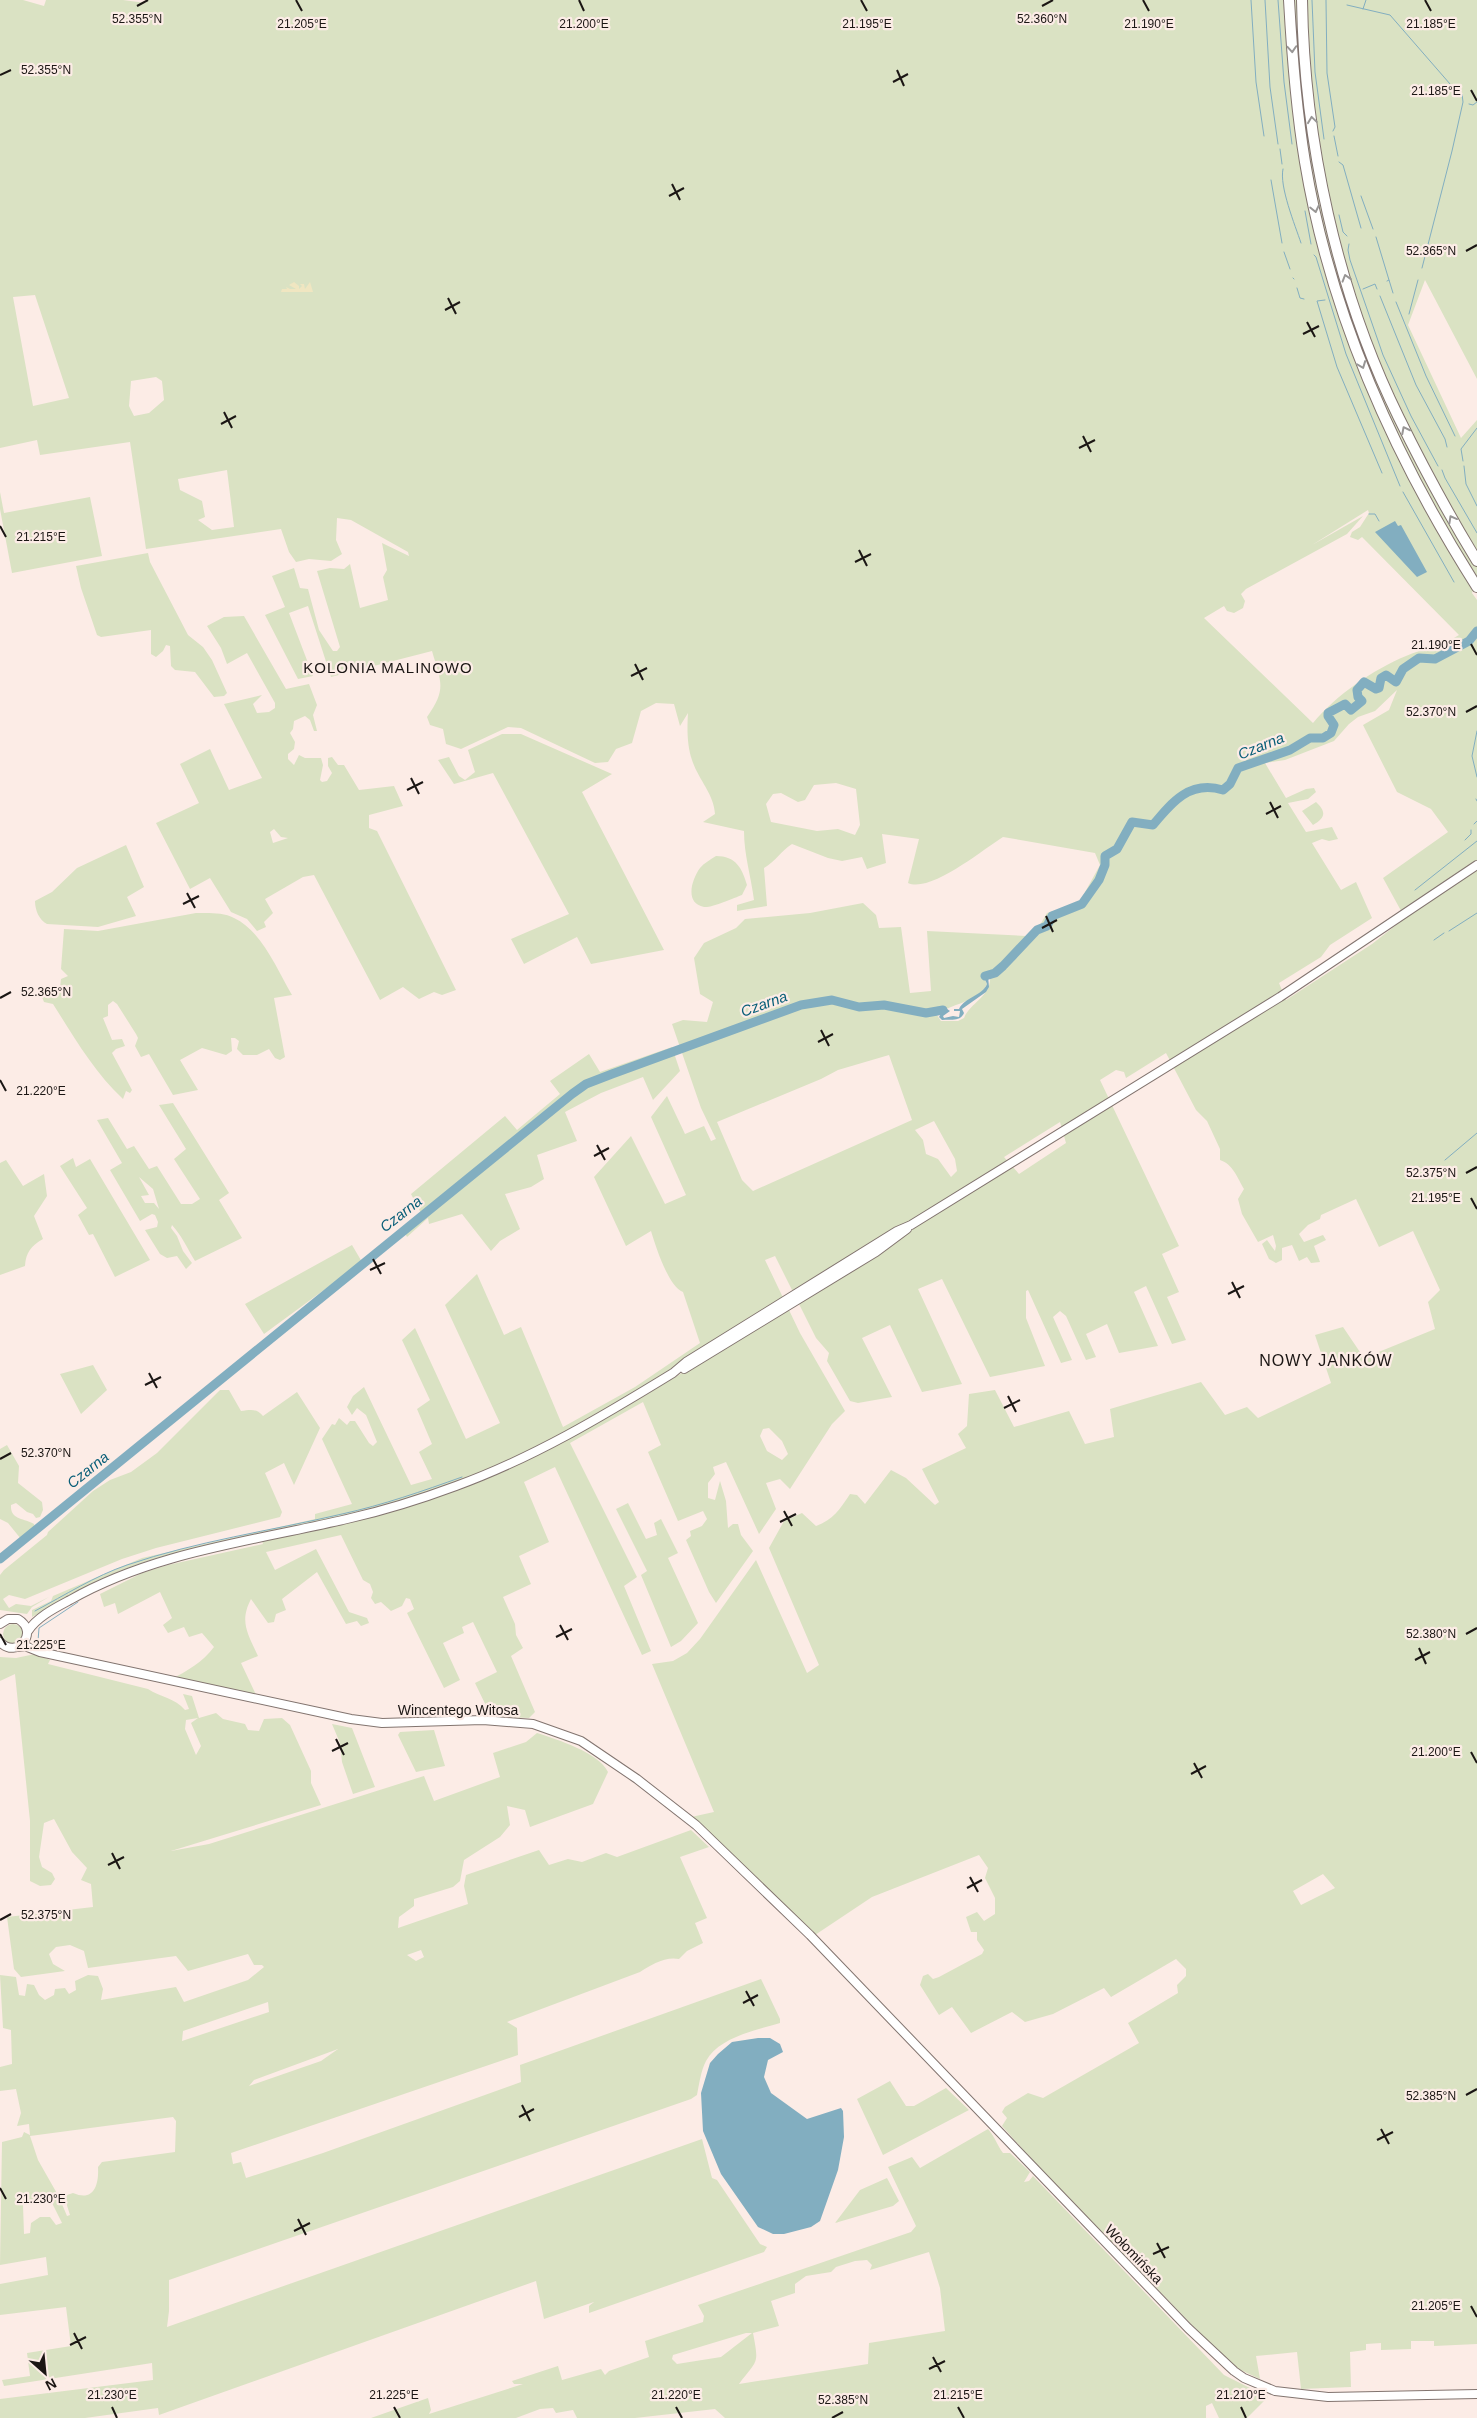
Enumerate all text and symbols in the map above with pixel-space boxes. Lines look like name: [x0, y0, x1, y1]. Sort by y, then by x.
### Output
text: 52.355°N: [112, 12, 162, 26]
text: 52.360°N: [1017, 12, 1067, 26]
text: 21.205°E: [277, 17, 327, 31]
text: 21.200°E: [559, 17, 609, 31]
text: 21.195°E: [842, 17, 892, 31]
text: 21.190°E: [1124, 17, 1174, 31]
text: 21.185°E: [1406, 17, 1456, 31]
one-way arrow: [1286, 45, 1297, 53]
text: 52.355°N: [21, 63, 71, 77]
text: 21.185°E: [1411, 84, 1461, 98]
one-way arrow: [1307, 115, 1317, 124]
one-way arrow: [1309, 205, 1320, 214]
text: 52.365°N: [1406, 244, 1456, 258]
one-way arrow: [1341, 275, 1351, 283]
one-way arrow: [1357, 360, 1367, 368]
one-way arrow: [1401, 426, 1411, 435]
one-way arrow: [1448, 516, 1458, 525]
text: 21.215°E: [16, 530, 66, 544]
text: 21.190°E: [1411, 638, 1461, 652]
district label: KOLONIA MALINOWO: [303, 659, 473, 676]
text: 52.370°N: [1406, 705, 1456, 719]
water label: Czarna: [1235, 729, 1286, 762]
text: 52.365°N: [21, 985, 71, 999]
water label: Czarna: [738, 987, 789, 1020]
text: 21.220°E: [16, 1084, 66, 1098]
text: 52.375°N: [1406, 1166, 1456, 1180]
text: 21.195°E: [1411, 1191, 1461, 1205]
water label: Czarna: [376, 1192, 425, 1235]
district label: NOWY JANKÓW: [1259, 1351, 1393, 1369]
text: 52.370°N: [21, 1446, 71, 1460]
water label: Czarna: [64, 1448, 112, 1491]
text: 52.380°N: [1406, 1627, 1456, 1641]
text: 21.225°E: [16, 1638, 66, 1652]
street label: Wincentego Witosa: [398, 1702, 519, 1718]
text: 21.200°E: [1411, 1745, 1461, 1759]
text: 52.375°N: [21, 1908, 71, 1922]
text: 52.385°N: [1406, 2089, 1456, 2103]
text: 21.230°E: [16, 2192, 66, 2206]
street label: Wołomińska: [1102, 2221, 1166, 2287]
text: 21.205°E: [1411, 2299, 1461, 2313]
north arrow: [20, 2348, 70, 2398]
text: N: [43, 2375, 59, 2394]
text: 21.230°E: [87, 2388, 137, 2402]
text: 21.225°E: [369, 2388, 419, 2402]
text: 21.220°E: [651, 2388, 701, 2402]
text: 21.215°E: [933, 2388, 983, 2402]
text: 21.210°E: [1216, 2388, 1266, 2402]
text: 52.385°N: [818, 2393, 868, 2407]

